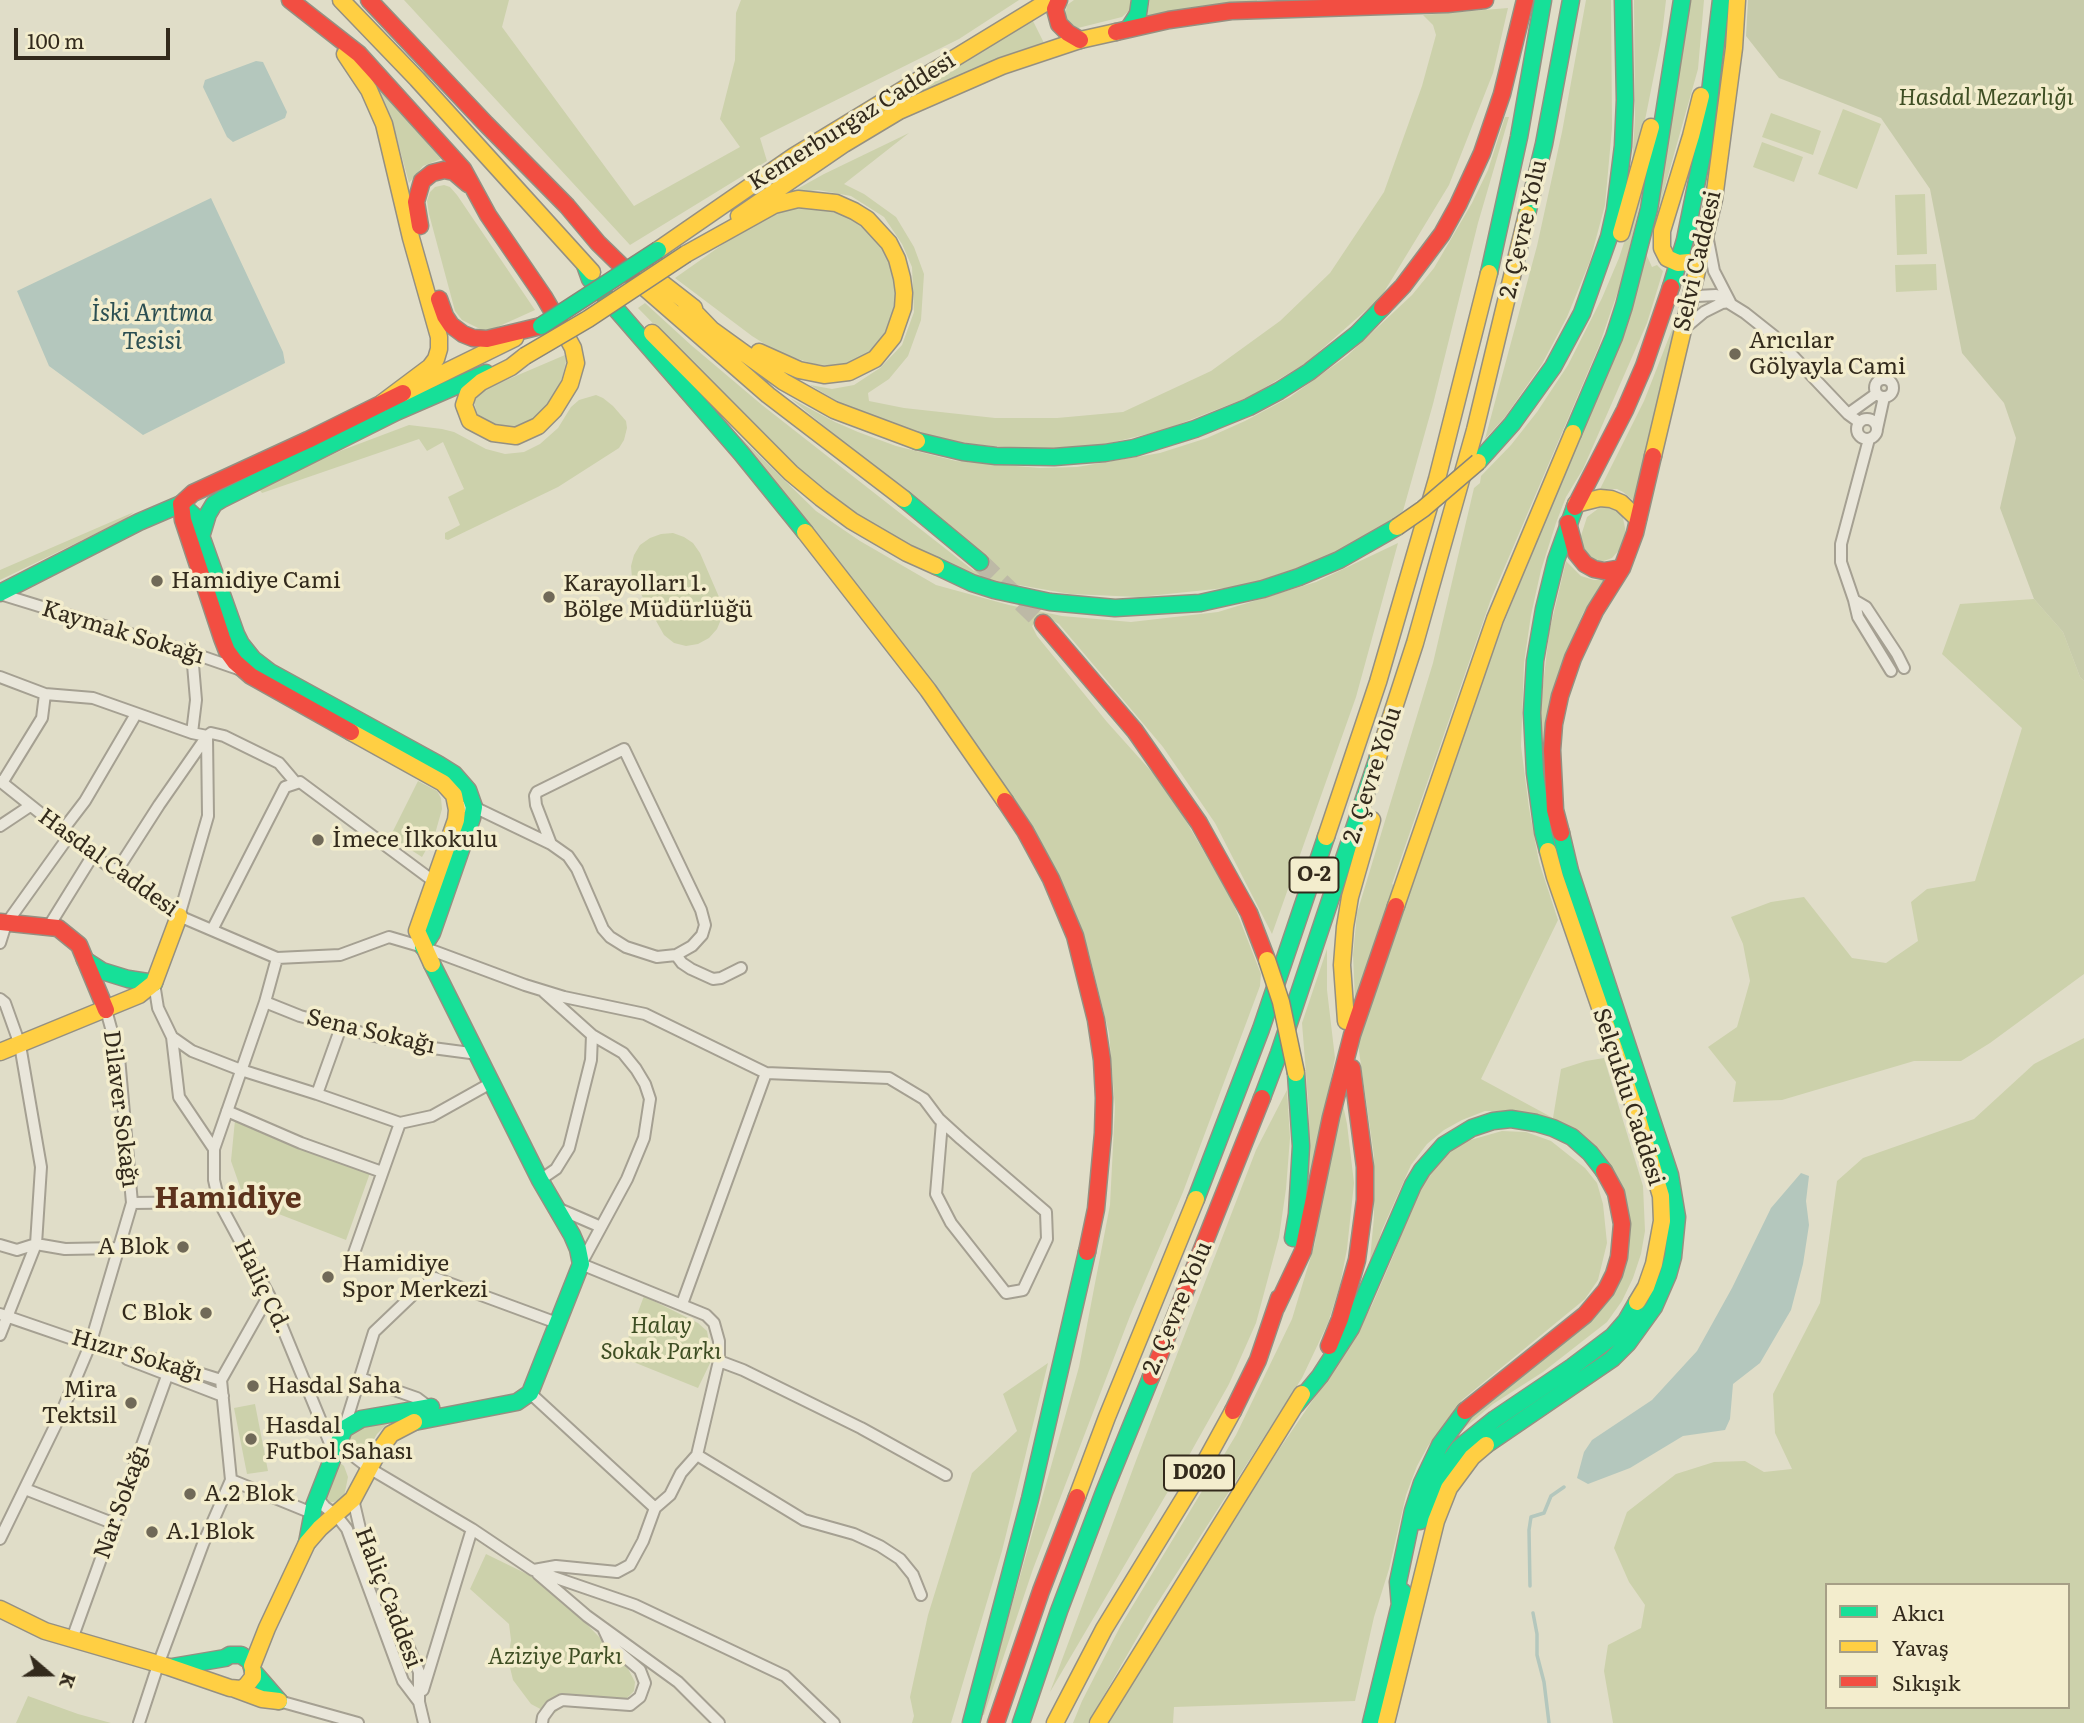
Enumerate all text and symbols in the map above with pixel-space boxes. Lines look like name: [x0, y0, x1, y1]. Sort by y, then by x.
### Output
scale bar: [18, 14, 173, 58]
text: 100 m: [27, 24, 84, 55]
street label: Kemerburgaz Caddesi: [744, 47, 960, 197]
park label: Hasdal Mezarlığı: [1898, 84, 2074, 112]
street label: 2. Çevre Yolu: [1495, 157, 1553, 301]
street label: Selvi Caddesi: [1668, 188, 1728, 334]
water label: İski Arıtma Tesisi: [91, 300, 213, 356]
place label: Arıcılar Gölyayla Cami: [1749, 327, 1906, 381]
marker: Arıcılar Gölyayla Cami: [1727, 346, 1743, 362]
place label: Hamidiye Cami: [171, 567, 341, 595]
place label: Karayolları 1. Bölge Müdürlüğü: [563, 570, 753, 624]
marker: Hamidiye Cami: [149, 573, 165, 589]
marker: Karayolları 1. Bölge Müdürlüğü: [541, 589, 557, 605]
street label: Kaymak Sokağı: [38, 595, 208, 671]
street label: 2. Çevre Yolu: [1338, 703, 1408, 847]
street label: Hasdal Caddesi: [33, 803, 183, 923]
place label: İmece İlkokulu: [332, 826, 498, 854]
marker: İmece İlkokulu: [310, 832, 326, 848]
road number: O-2: [1290, 858, 1338, 892]
street label: Sena Sokağı: [304, 1004, 438, 1060]
street label: Selçuklu Caddesi: [1586, 1005, 1670, 1189]
street label: Dilaver Sokağı: [97, 1029, 143, 1189]
district label: Hamidiye: [154, 1181, 302, 1217]
place label: A Blok: [98, 1233, 169, 1261]
street label: Haliç Cd.: [227, 1236, 297, 1338]
street label: 2. Çevre Yolu: [1138, 1237, 1218, 1379]
marker: A Blok: [175, 1239, 191, 1255]
place label: Hamidiye Spor Merkezi: [342, 1250, 488, 1304]
marker: Hamidiye Spor Merkezi: [320, 1269, 336, 1285]
place label: C Blok: [122, 1299, 192, 1327]
marker: C Blok: [198, 1305, 214, 1321]
park label: Halay Sokak Parkı: [601, 1312, 721, 1366]
street label: Hızır Sokağı: [68, 1324, 206, 1388]
place label: Hasdal Saha: [267, 1372, 401, 1400]
place label: Mira Tektsil: [42, 1376, 117, 1430]
marker: Hasdal Saha: [245, 1378, 261, 1394]
marker: Mira Tektsil: [123, 1395, 139, 1411]
place label: Hasdal Futbol Sahası: [265, 1412, 413, 1466]
marker: Hasdal Futbol Sahası: [243, 1431, 259, 1447]
street label: Nar Sokağı: [89, 1441, 155, 1563]
road number: D020: [1164, 1456, 1234, 1490]
place label: A.2 Blok: [204, 1480, 295, 1508]
marker: A.2 Blok: [182, 1486, 198, 1502]
place label: A.1 Blok: [166, 1518, 254, 1546]
marker: A.1 Blok: [144, 1524, 160, 1540]
street label: Haliç Caddesi: [348, 1524, 428, 1672]
legend: [1825, 1583, 2070, 1709]
text: Akıcı: [1892, 1596, 1945, 1627]
text: Yavaş: [1892, 1631, 1948, 1662]
north arrow: [14, 1639, 84, 1709]
park label: Aziziye Parkı: [488, 1643, 622, 1671]
text: Sıkışık: [1892, 1666, 1961, 1697]
text: K: [53, 1669, 84, 1693]

